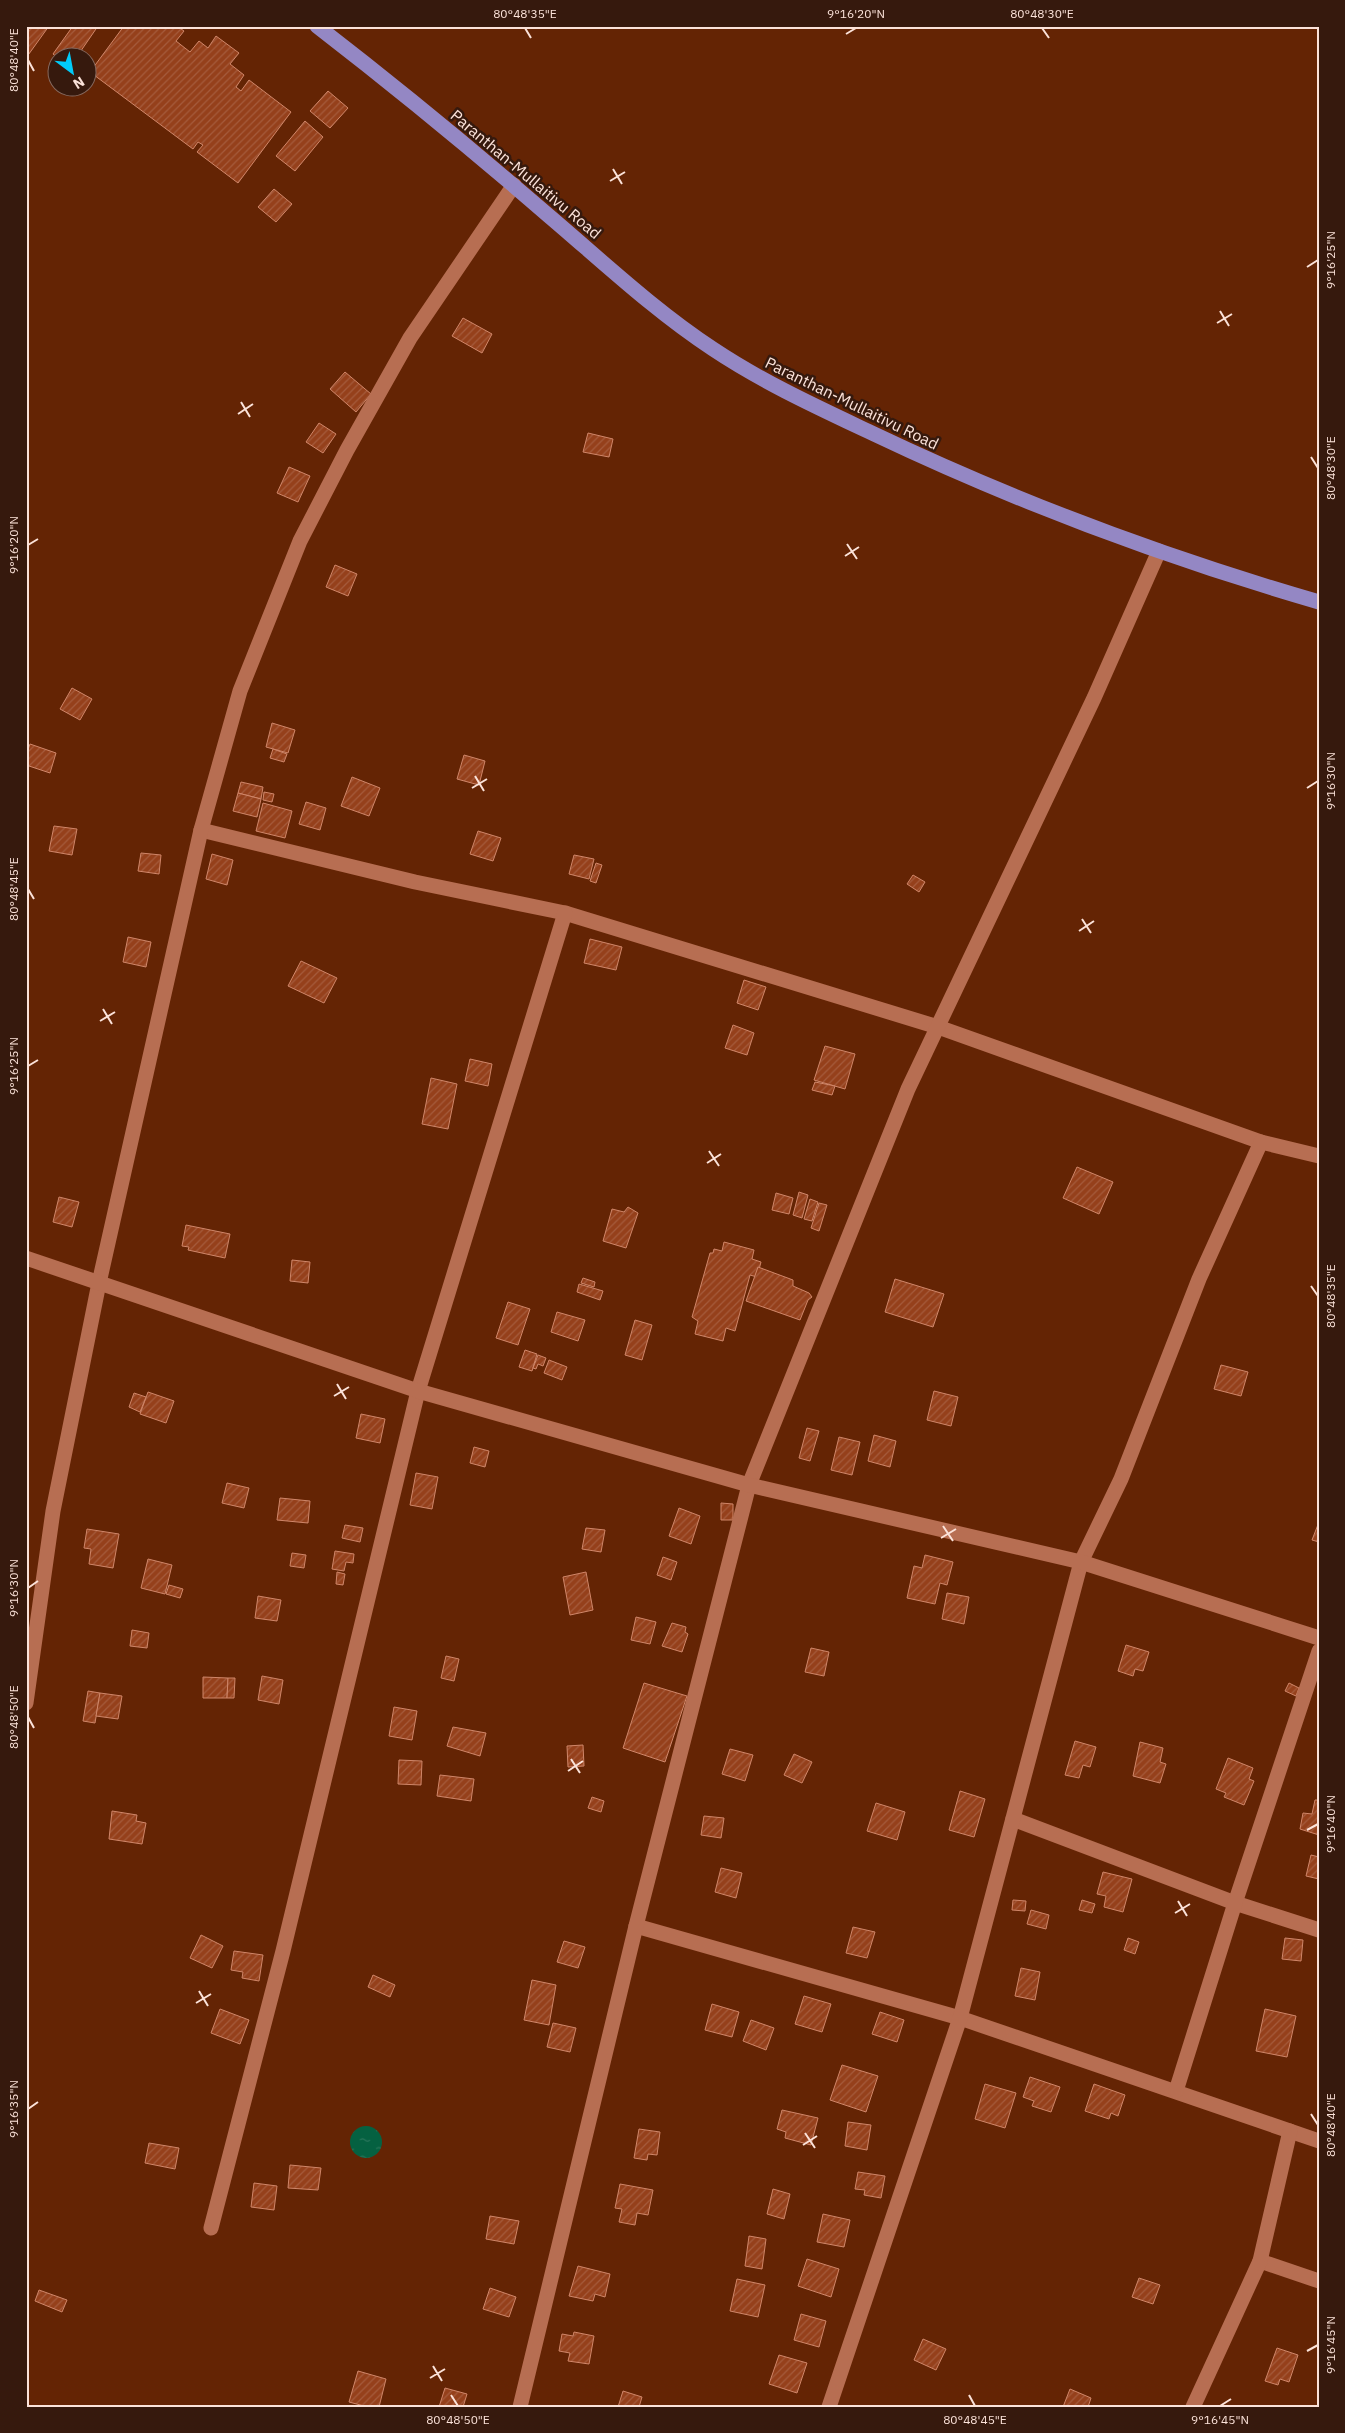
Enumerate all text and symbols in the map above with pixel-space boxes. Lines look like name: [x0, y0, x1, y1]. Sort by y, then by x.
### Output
text: 80°48'35"E: [493, 6, 557, 21]
text: 9°16'20"N: [827, 6, 885, 21]
text: 80°48'30"E: [1010, 6, 1074, 21]
text: 80°48'40"E: [6, 28, 21, 92]
north arrow: [48, 48, 98, 98]
text: N: [70, 73, 88, 93]
street label: Paranthan-Mullaitivu Road: [447, 105, 605, 243]
text: 9°16'25"N: [1323, 231, 1338, 289]
street label: Paranthan-Mullaitivu Road: [762, 352, 942, 454]
text: 80°48'30"E: [1323, 436, 1338, 500]
text: 9°16'20"N: [6, 516, 21, 574]
text: 9°16'30"N: [1323, 752, 1338, 810]
text: 80°48'45"E: [6, 857, 21, 921]
text: 9°16'25"N: [6, 1037, 21, 1095]
text: 80°48'35"E: [1323, 1264, 1338, 1328]
text: 9°16'30"N: [6, 1559, 21, 1617]
text: 80°48'50"E: [6, 1685, 21, 1749]
text: 9°16'40"N: [1323, 1795, 1338, 1853]
text: 9°16'35"N: [6, 2080, 21, 2138]
text: 80°48'40"E: [1323, 2093, 1338, 2157]
text: 9°16'45"N: [1323, 2316, 1338, 2374]
text: 80°48'50"E: [426, 2412, 490, 2427]
text: 80°48'45"E: [943, 2412, 1007, 2427]
text: 9°16'45"N: [1191, 2412, 1249, 2427]

